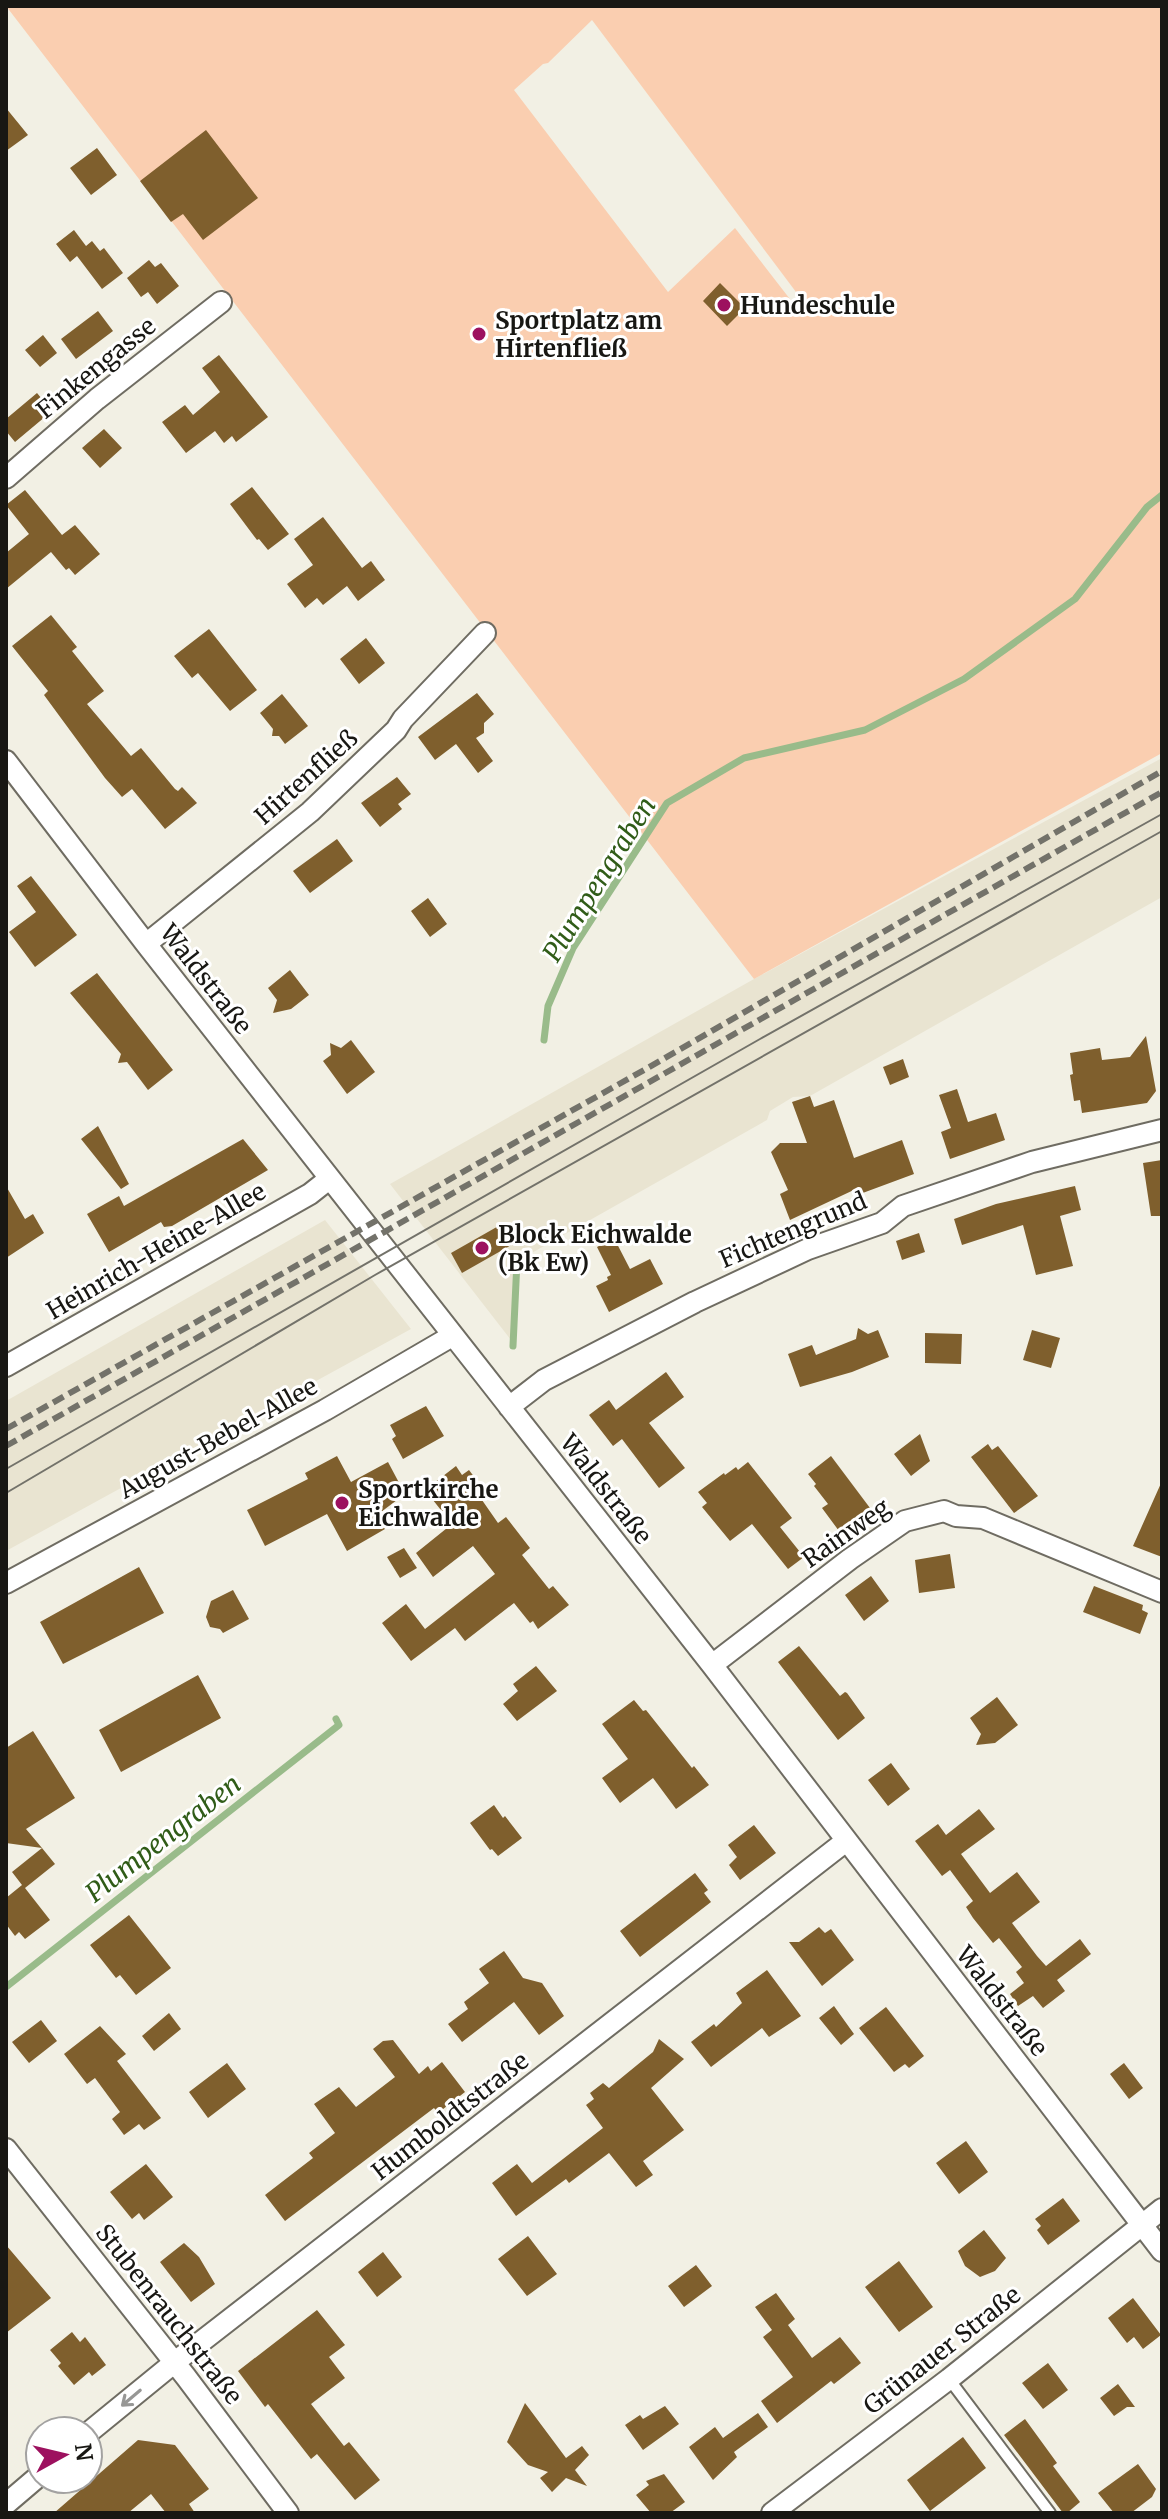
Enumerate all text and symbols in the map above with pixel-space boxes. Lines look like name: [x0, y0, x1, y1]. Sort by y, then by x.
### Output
place label: Hundeschule: [740, 290, 895, 321]
marker: Hundeschule: [715, 296, 733, 314]
place label: Sportplatz am Hirtenfließ: [495, 305, 662, 364]
street label: Finkengasse: [30, 311, 162, 425]
marker: Sportplatz am Hirtenfließ: [470, 325, 488, 343]
street label: Hirtenfließ: [248, 723, 364, 831]
water label: Plumpengraben: [535, 791, 663, 967]
street label: Waldstraße: [153, 917, 259, 1040]
street label: Heinrich-Heine-Allee: [41, 1176, 271, 1326]
street label: Fichtengrund: [715, 1185, 871, 1275]
place label: Block Eichwalde (Bk Ew): [498, 1219, 692, 1278]
marker: Block Eichwalde (Bk Ew): [473, 1239, 491, 1257]
street label: August-Bebel-Allee: [112, 1371, 323, 1506]
street label: Waldstraße: [553, 1427, 659, 1550]
place label: Sportkirche Eichwalde: [358, 1474, 499, 1533]
street label: Rainweg: [796, 1491, 896, 1574]
marker: Sportkirche Eichwalde: [333, 1494, 351, 1512]
water label: Plumpengraben: [79, 1767, 247, 1909]
street label: Waldstraße: [949, 1939, 1055, 2062]
street label: Humboldtstraße: [365, 2045, 535, 2187]
street label: Stubenrauchstraße: [89, 2218, 249, 2410]
street label: Grünauer Straße: [857, 2279, 1027, 2421]
one-way arrow: [121, 2389, 142, 2406]
north arrow: [24, 2415, 104, 2495]
text: N: [69, 2442, 99, 2463]

